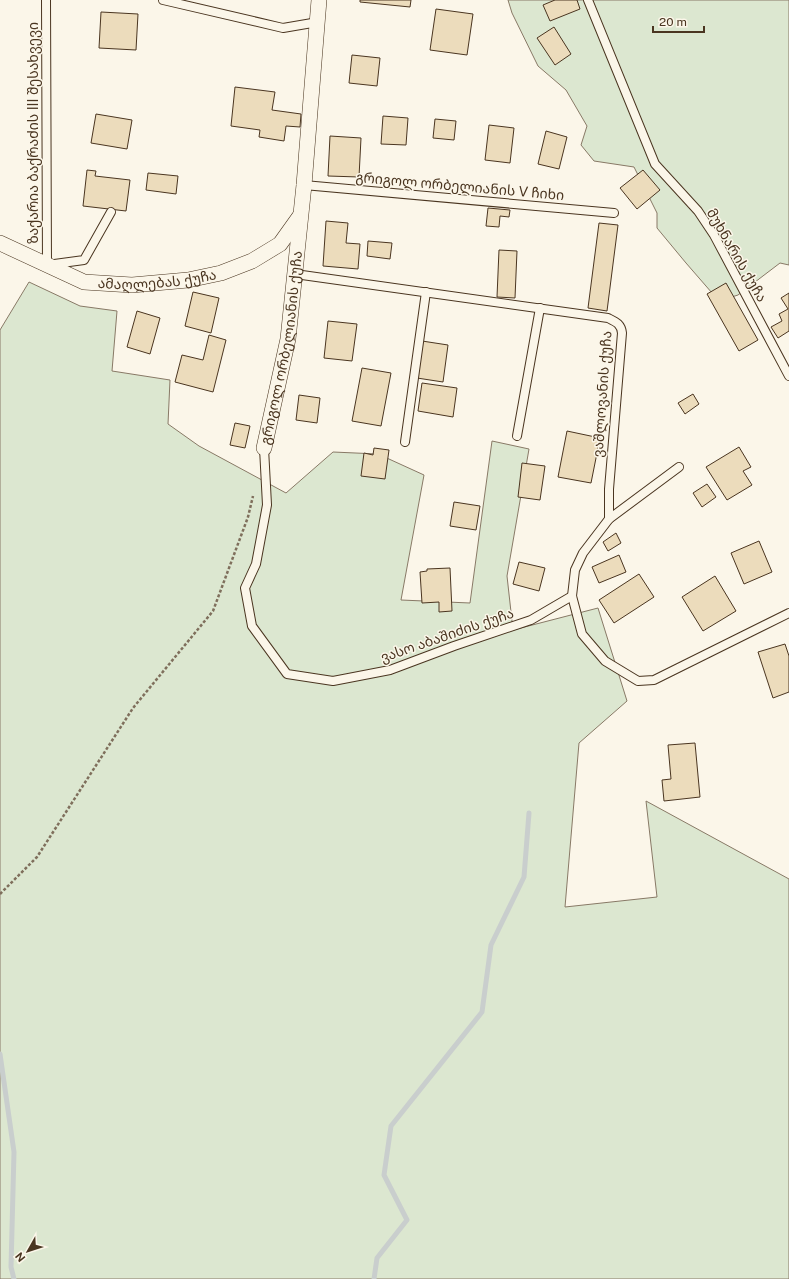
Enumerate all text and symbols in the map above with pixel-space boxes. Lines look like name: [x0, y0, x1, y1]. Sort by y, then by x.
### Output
scale bar: [653, 8, 704, 34]
text: 20 m: [659, 15, 687, 29]
street label: ზაქარია ბაქრაძის III შესახვევი: [25, 22, 42, 244]
street label: გრიგოლ ორბელიანის V ჩიხი: [355, 169, 565, 204]
street label: მუხნარის ქუჩა: [703, 205, 770, 305]
street label: გრიგოლ ორბელიანის ქუჩა: [257, 250, 305, 446]
street label: ამაღლებას ქუჩა: [97, 266, 218, 294]
street label: ვაშლოვანის ქუჩა: [590, 330, 615, 458]
street label: ვასო აბაშიძის ქუჩა: [378, 605, 516, 666]
north arrow: [8, 1231, 48, 1271]
text: N: [13, 1250, 28, 1264]

